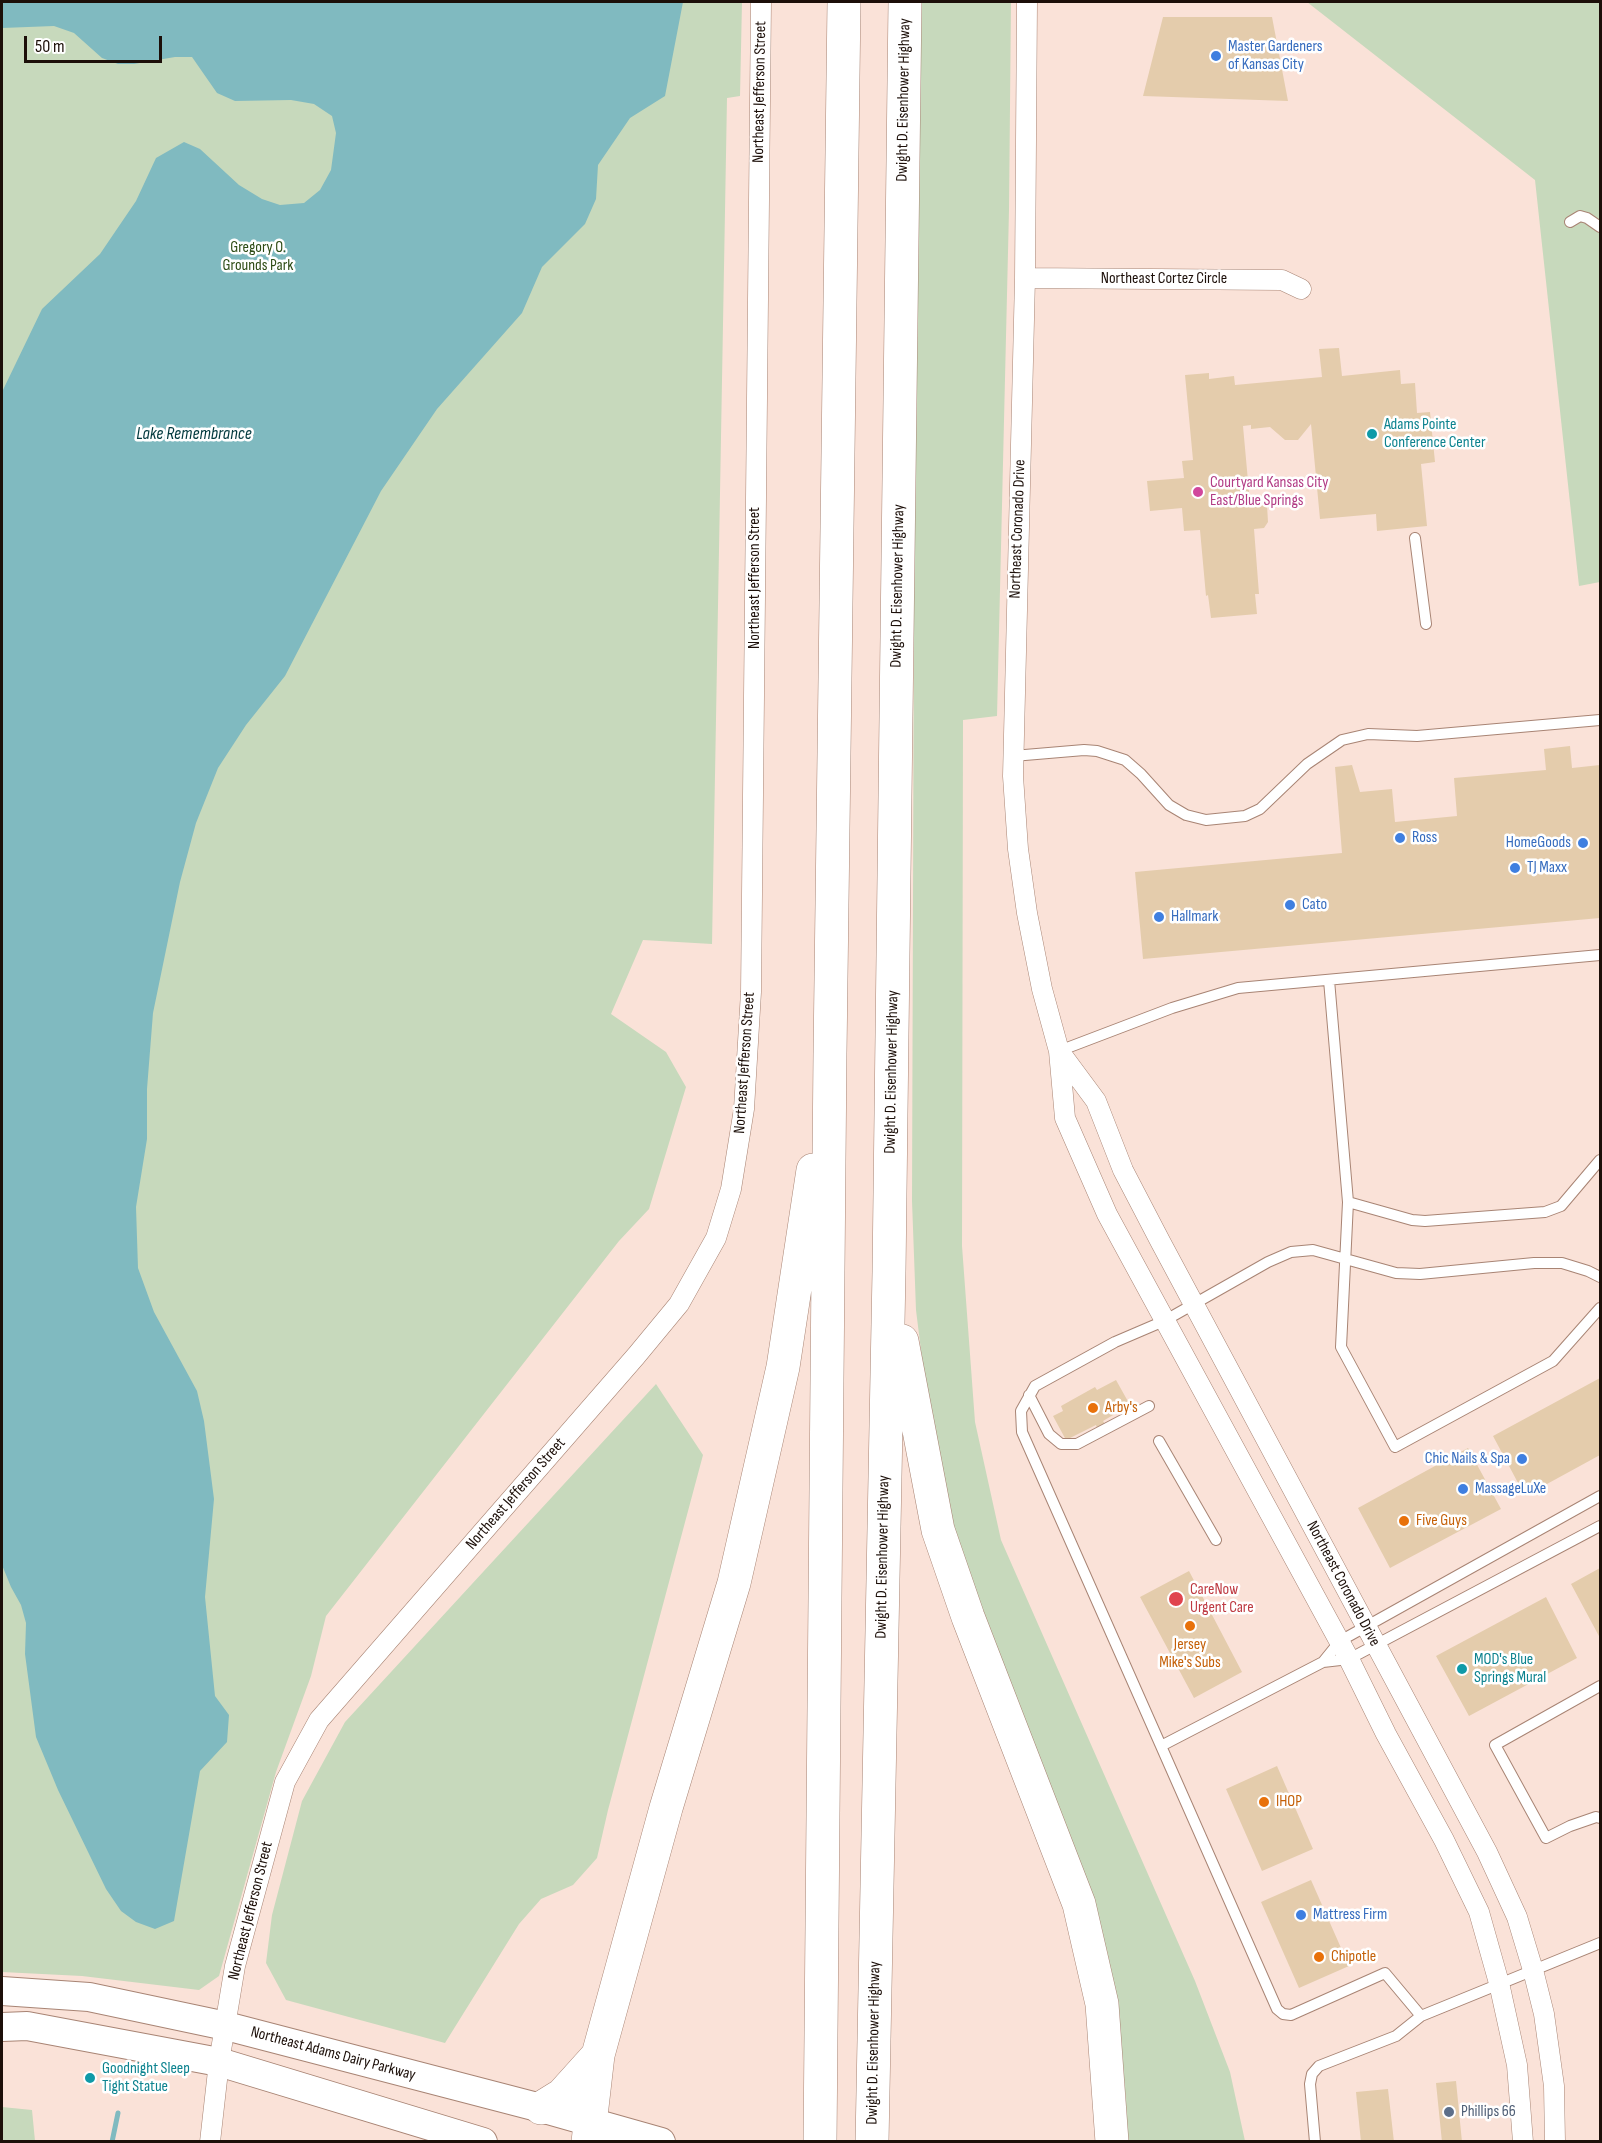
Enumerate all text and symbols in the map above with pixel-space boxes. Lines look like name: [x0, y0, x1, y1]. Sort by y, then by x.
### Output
street label: Dwight D. Eisenhower Highway: [893, 18, 915, 182]
street label: Northeast Jefferson Street: [749, 21, 771, 163]
scale bar: [27, 24, 165, 62]
text: 50 m: [35, 36, 65, 57]
place label: Master Gardeners of Kansas City: [1228, 37, 1323, 75]
marker: Master Gardeners of Kansas City: [1209, 49, 1223, 63]
park label: Gregory O. Grounds Park: [223, 238, 293, 276]
street label: Northeast Cortez Circle: [1101, 269, 1227, 289]
place label: Adams Pointe Conference Center: [1384, 415, 1486, 453]
water label: Lake Remembrance: [136, 423, 252, 445]
marker: Adams Pointe Conference Center: [1365, 427, 1379, 441]
street label: Northeast Coronado Drive: [1006, 459, 1030, 599]
place label: Courtyard Kansas City East/Blue Springs: [1210, 473, 1328, 511]
marker: Courtyard Kansas City East/Blue Springs: [1191, 485, 1205, 499]
street label: Dwight D. Eisenhower Highway: [887, 504, 909, 668]
street label: Northeast Jefferson Street: [745, 507, 765, 649]
place label: Ross: [1412, 828, 1437, 848]
marker: Ross: [1393, 831, 1407, 845]
place label: HomeGoods: [1506, 833, 1571, 853]
marker: HomeGoods: [1576, 836, 1590, 850]
place label: TJ Maxx: [1527, 858, 1567, 878]
marker: TJ Maxx: [1508, 861, 1522, 875]
place label: Cato: [1302, 895, 1327, 915]
marker: Cato: [1283, 898, 1297, 912]
place label: Hallmark: [1171, 907, 1218, 927]
marker: Hallmark: [1152, 910, 1166, 924]
street label: Dwight D. Eisenhower Highway: [881, 990, 903, 1154]
street label: Northeast Jefferson Street: [730, 992, 760, 1134]
place label: Arby's: [1105, 1398, 1138, 1418]
marker: Arby's: [1086, 1401, 1100, 1415]
street label: Northeast Jefferson Street: [462, 1434, 570, 1554]
place label: Chic Nails & Spa: [1425, 1449, 1510, 1469]
marker: Chic Nails & Spa: [1515, 1452, 1529, 1466]
street label: Dwight D. Eisenhower Highway: [872, 1475, 894, 1639]
place label: MassageLuXe: [1475, 1479, 1546, 1499]
marker: MassageLuXe: [1456, 1482, 1470, 1496]
place label: Five Guys: [1416, 1511, 1467, 1531]
marker: Five Guys: [1397, 1514, 1411, 1528]
street label: Northeast Coronado Drive: [1302, 1518, 1384, 1650]
place label: CareNow Urgent Care: [1190, 1580, 1254, 1618]
marker: CareNow Urgent Care: [1167, 1590, 1185, 1608]
marker: Jersey Mike's Subs: [1183, 1619, 1197, 1633]
place label: Jersey Mike's Subs: [1159, 1635, 1221, 1673]
place label: MOD's Blue Springs Mural: [1474, 1650, 1546, 1688]
marker: MOD's Blue Springs Mural: [1455, 1662, 1469, 1676]
place label: IHOP: [1276, 1792, 1302, 1812]
marker: IHOP: [1257, 1795, 1271, 1809]
street label: Northeast Jefferson Street: [225, 1840, 277, 1982]
place label: Mattress Firm: [1313, 1905, 1387, 1925]
marker: Mattress Firm: [1294, 1908, 1308, 1922]
place label: Chipotle: [1331, 1947, 1376, 1967]
marker: Chipotle: [1312, 1950, 1326, 1964]
street label: Dwight D. Eisenhower Highway: [863, 1961, 885, 2125]
street label: Northeast Adams Dairy Parkway: [248, 2023, 418, 2085]
place label: Goodnight Sleep Tight Statue: [102, 2059, 190, 2097]
marker: Goodnight Sleep Tight Statue: [83, 2071, 97, 2085]
place label: Phillips 66: [1461, 2102, 1516, 2122]
marker: Phillips 66: [1442, 2105, 1456, 2119]

